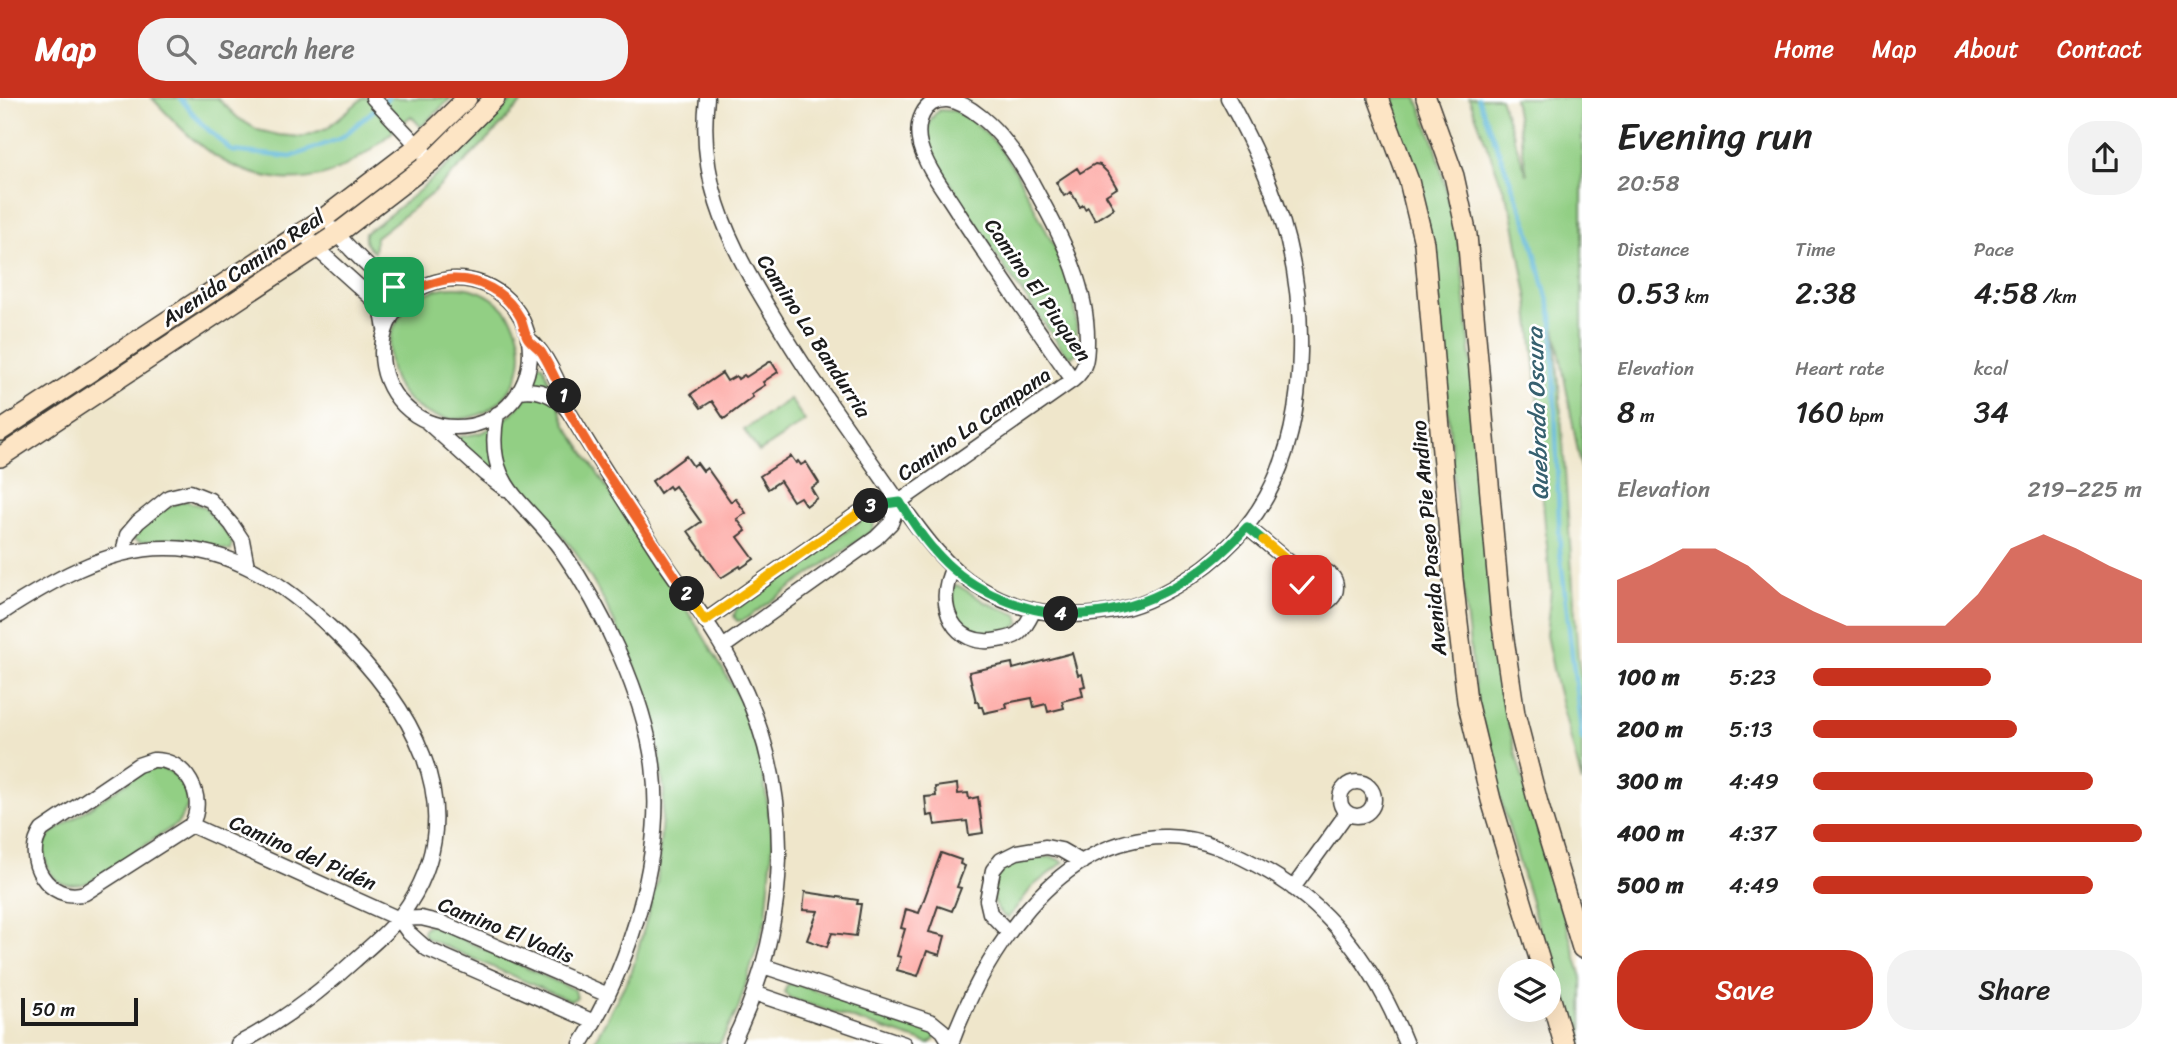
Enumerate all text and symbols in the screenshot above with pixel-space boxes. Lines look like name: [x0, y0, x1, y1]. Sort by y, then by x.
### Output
search box: [138, 18, 628, 81]
text: Map: [35, 20, 96, 78]
text: Search here: [218, 26, 355, 72]
text: Home: [1774, 28, 1834, 70]
text: Map: [1872, 28, 1916, 70]
text: About: [1954, 28, 2019, 70]
text: Contact: [2057, 28, 2142, 70]
icon: search: [162, 30, 200, 68]
text: Evening run: [1617, 103, 1813, 170]
button: share: [2068, 121, 2142, 195]
text: 20:58: [1617, 163, 1680, 204]
street label: Avenida Camino Real: [152, 198, 334, 338]
street label: Camino El Piuquen: [974, 210, 1102, 370]
text: Distance: [1617, 233, 1689, 266]
text: Time: [1795, 233, 1836, 266]
text: Pace: [1974, 233, 2014, 266]
street label: Camino La Bandurria: [746, 246, 882, 426]
pin: [364, 257, 424, 317]
text: 0.53: [1617, 266, 1680, 320]
text: 2:38: [1795, 266, 1856, 320]
text: 4:58: [1974, 266, 2038, 320]
icon: arrive: [375, 268, 413, 306]
text: km: [1680, 280, 1709, 313]
text: /km: [2038, 280, 2077, 313]
water label: Quebrada Oscura: [1514, 325, 1561, 501]
text: Elevation: [1617, 352, 1694, 385]
text: Heart rate: [1795, 352, 1885, 385]
text: kcal: [1974, 352, 2008, 385]
street label: Camino La Campana: [889, 356, 1060, 492]
pin: 1: [546, 378, 582, 414]
text: 1: [559, 379, 568, 412]
text: 8: [1617, 385, 1635, 439]
text: 160: [1795, 385, 1844, 439]
text: 34: [1974, 385, 2009, 439]
text: m: [1635, 399, 1655, 432]
text: bpm: [1844, 399, 1884, 432]
street label: Avenida Paseo Pie Andino: [1400, 418, 1458, 658]
text: Elevation: [1617, 469, 1710, 510]
text: 219–225 m: [2027, 469, 2142, 510]
pin: 3: [854, 488, 888, 524]
text: 3: [865, 489, 876, 522]
pin: [1272, 555, 1332, 615]
icon: check: [1283, 566, 1321, 604]
pin: 2: [670, 576, 704, 612]
text: 2: [681, 577, 692, 610]
pin: 4: [1044, 596, 1078, 632]
text: 4: [1055, 597, 1066, 630]
text: 100 m: [1617, 657, 1680, 698]
text: 5:23: [1729, 657, 1776, 698]
text: 200 m: [1617, 709, 1683, 750]
text: 5:13: [1729, 709, 1773, 750]
text: 300 m: [1617, 761, 1682, 802]
text: 4:49: [1729, 761, 1779, 802]
street label: Camino del Pidén: [223, 804, 383, 902]
text: 400 m: [1617, 813, 1684, 854]
text: 4:37: [1729, 813, 1776, 854]
text: 500 m: [1617, 865, 1684, 906]
text: 4:49: [1729, 865, 1779, 906]
street label: Camino El Vadis: [432, 885, 580, 975]
button: Save: [1617, 950, 1873, 1030]
button: Share: [1887, 950, 2142, 1030]
map controls: [1498, 959, 1561, 1022]
button: layers: [1498, 959, 1561, 1022]
text: 50 m: [32, 993, 75, 1026]
scale bar: [21, 995, 138, 1027]

